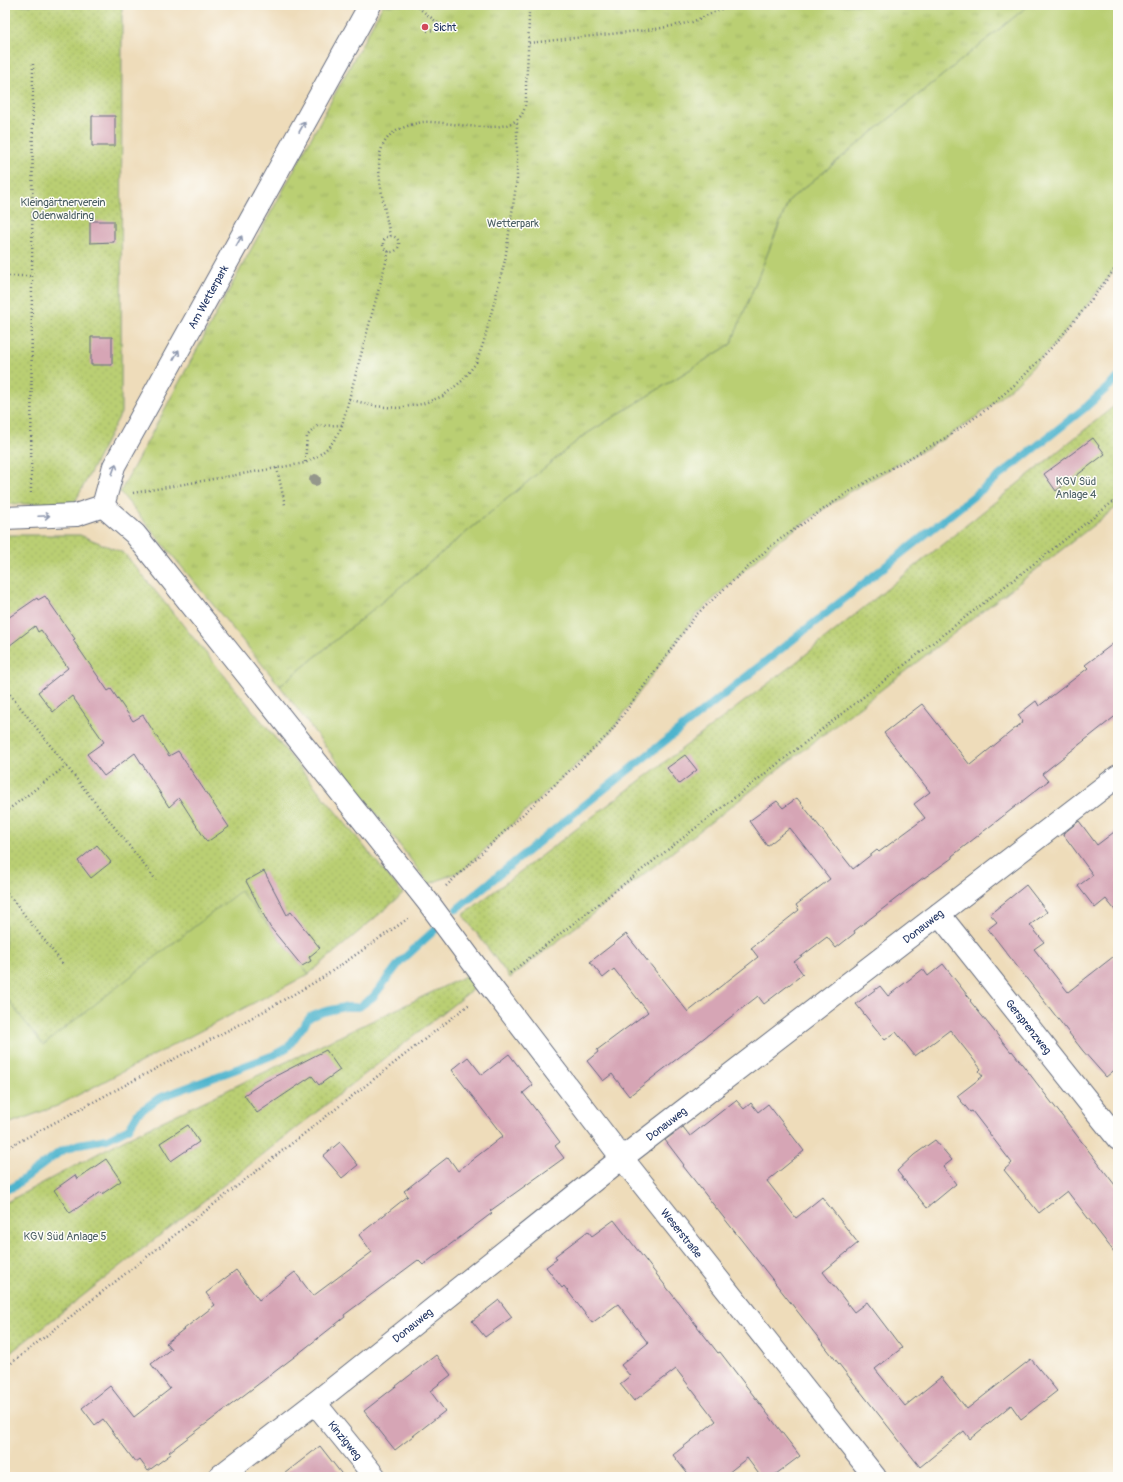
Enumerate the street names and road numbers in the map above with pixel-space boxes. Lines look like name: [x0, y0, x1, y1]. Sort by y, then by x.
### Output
street label: Am Wetterpark: [185, 262, 231, 331]
street label: Donauweg: [900, 906, 946, 946]
street label: Gersprenzweg: [1003, 997, 1055, 1057]
street label: Donauweg: [643, 1104, 690, 1144]
street label: Weserstraße: [658, 1206, 705, 1261]
street label: Donauweg: [390, 1305, 436, 1345]
street label: Kinzigweg: [326, 1418, 365, 1463]

